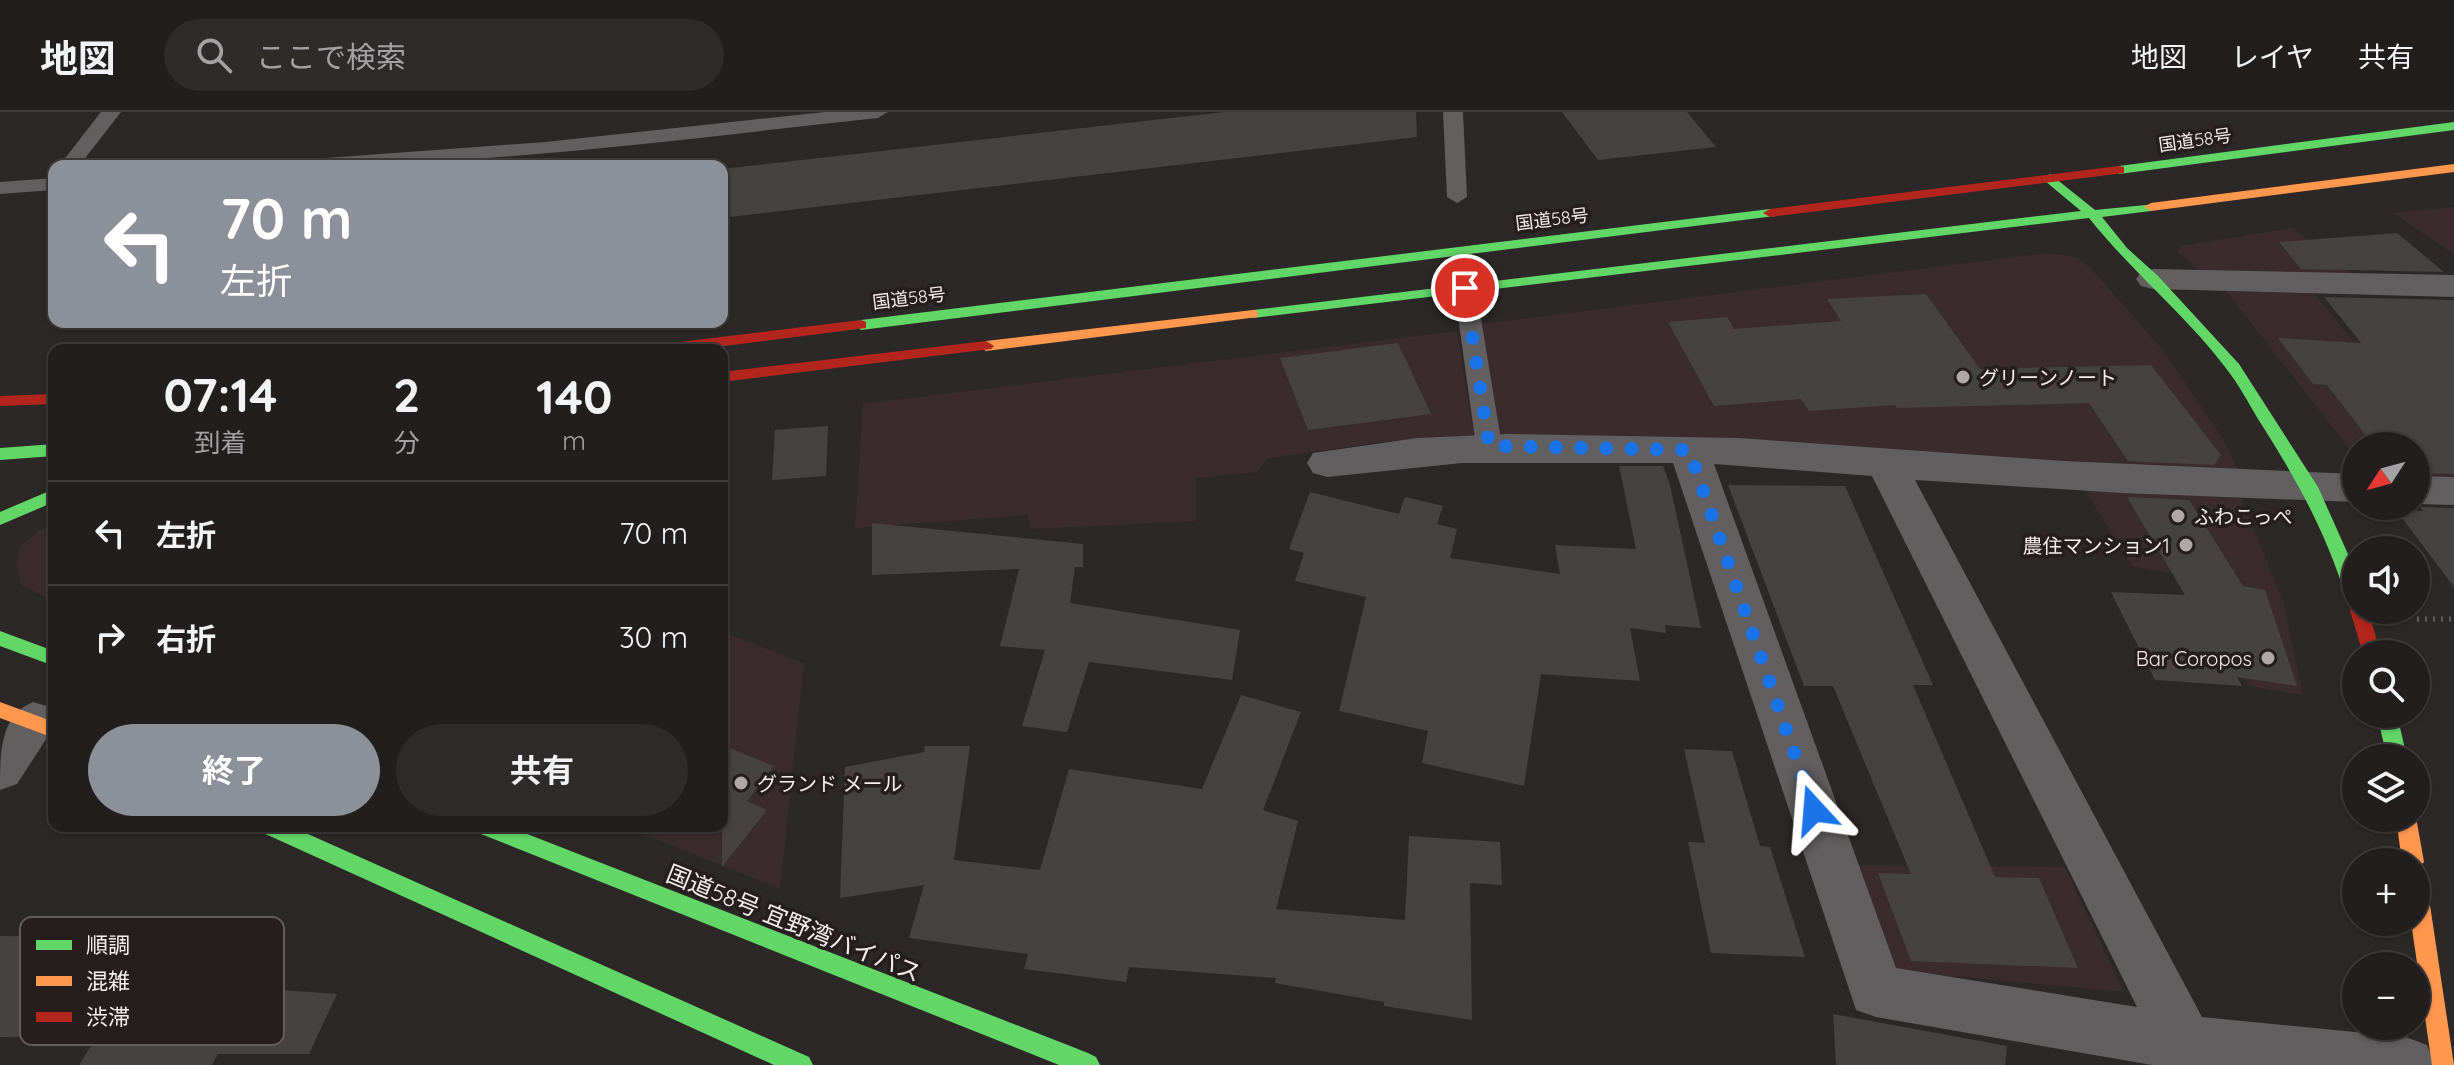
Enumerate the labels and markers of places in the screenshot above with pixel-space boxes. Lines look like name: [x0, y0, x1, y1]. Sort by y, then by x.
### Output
pin: [1431, 254, 1499, 322]
place label: グリーンノート: [1979, 365, 2117, 390]
marker: グリーンノート: [1954, 368, 1972, 386]
place label: ふわこっぺ: [2194, 504, 2293, 529]
marker: ふわこっぺ: [2169, 507, 2187, 525]
place label: 農住マンション1: [2023, 533, 2170, 558]
marker: 農住マンション1: [2177, 536, 2195, 554]
place label: Bar Coropos: [2136, 646, 2252, 671]
marker: Bar Coropos: [2259, 649, 2277, 667]
place label: グランド メール: [757, 771, 902, 796]
marker: グランド メール: [732, 774, 750, 792]

